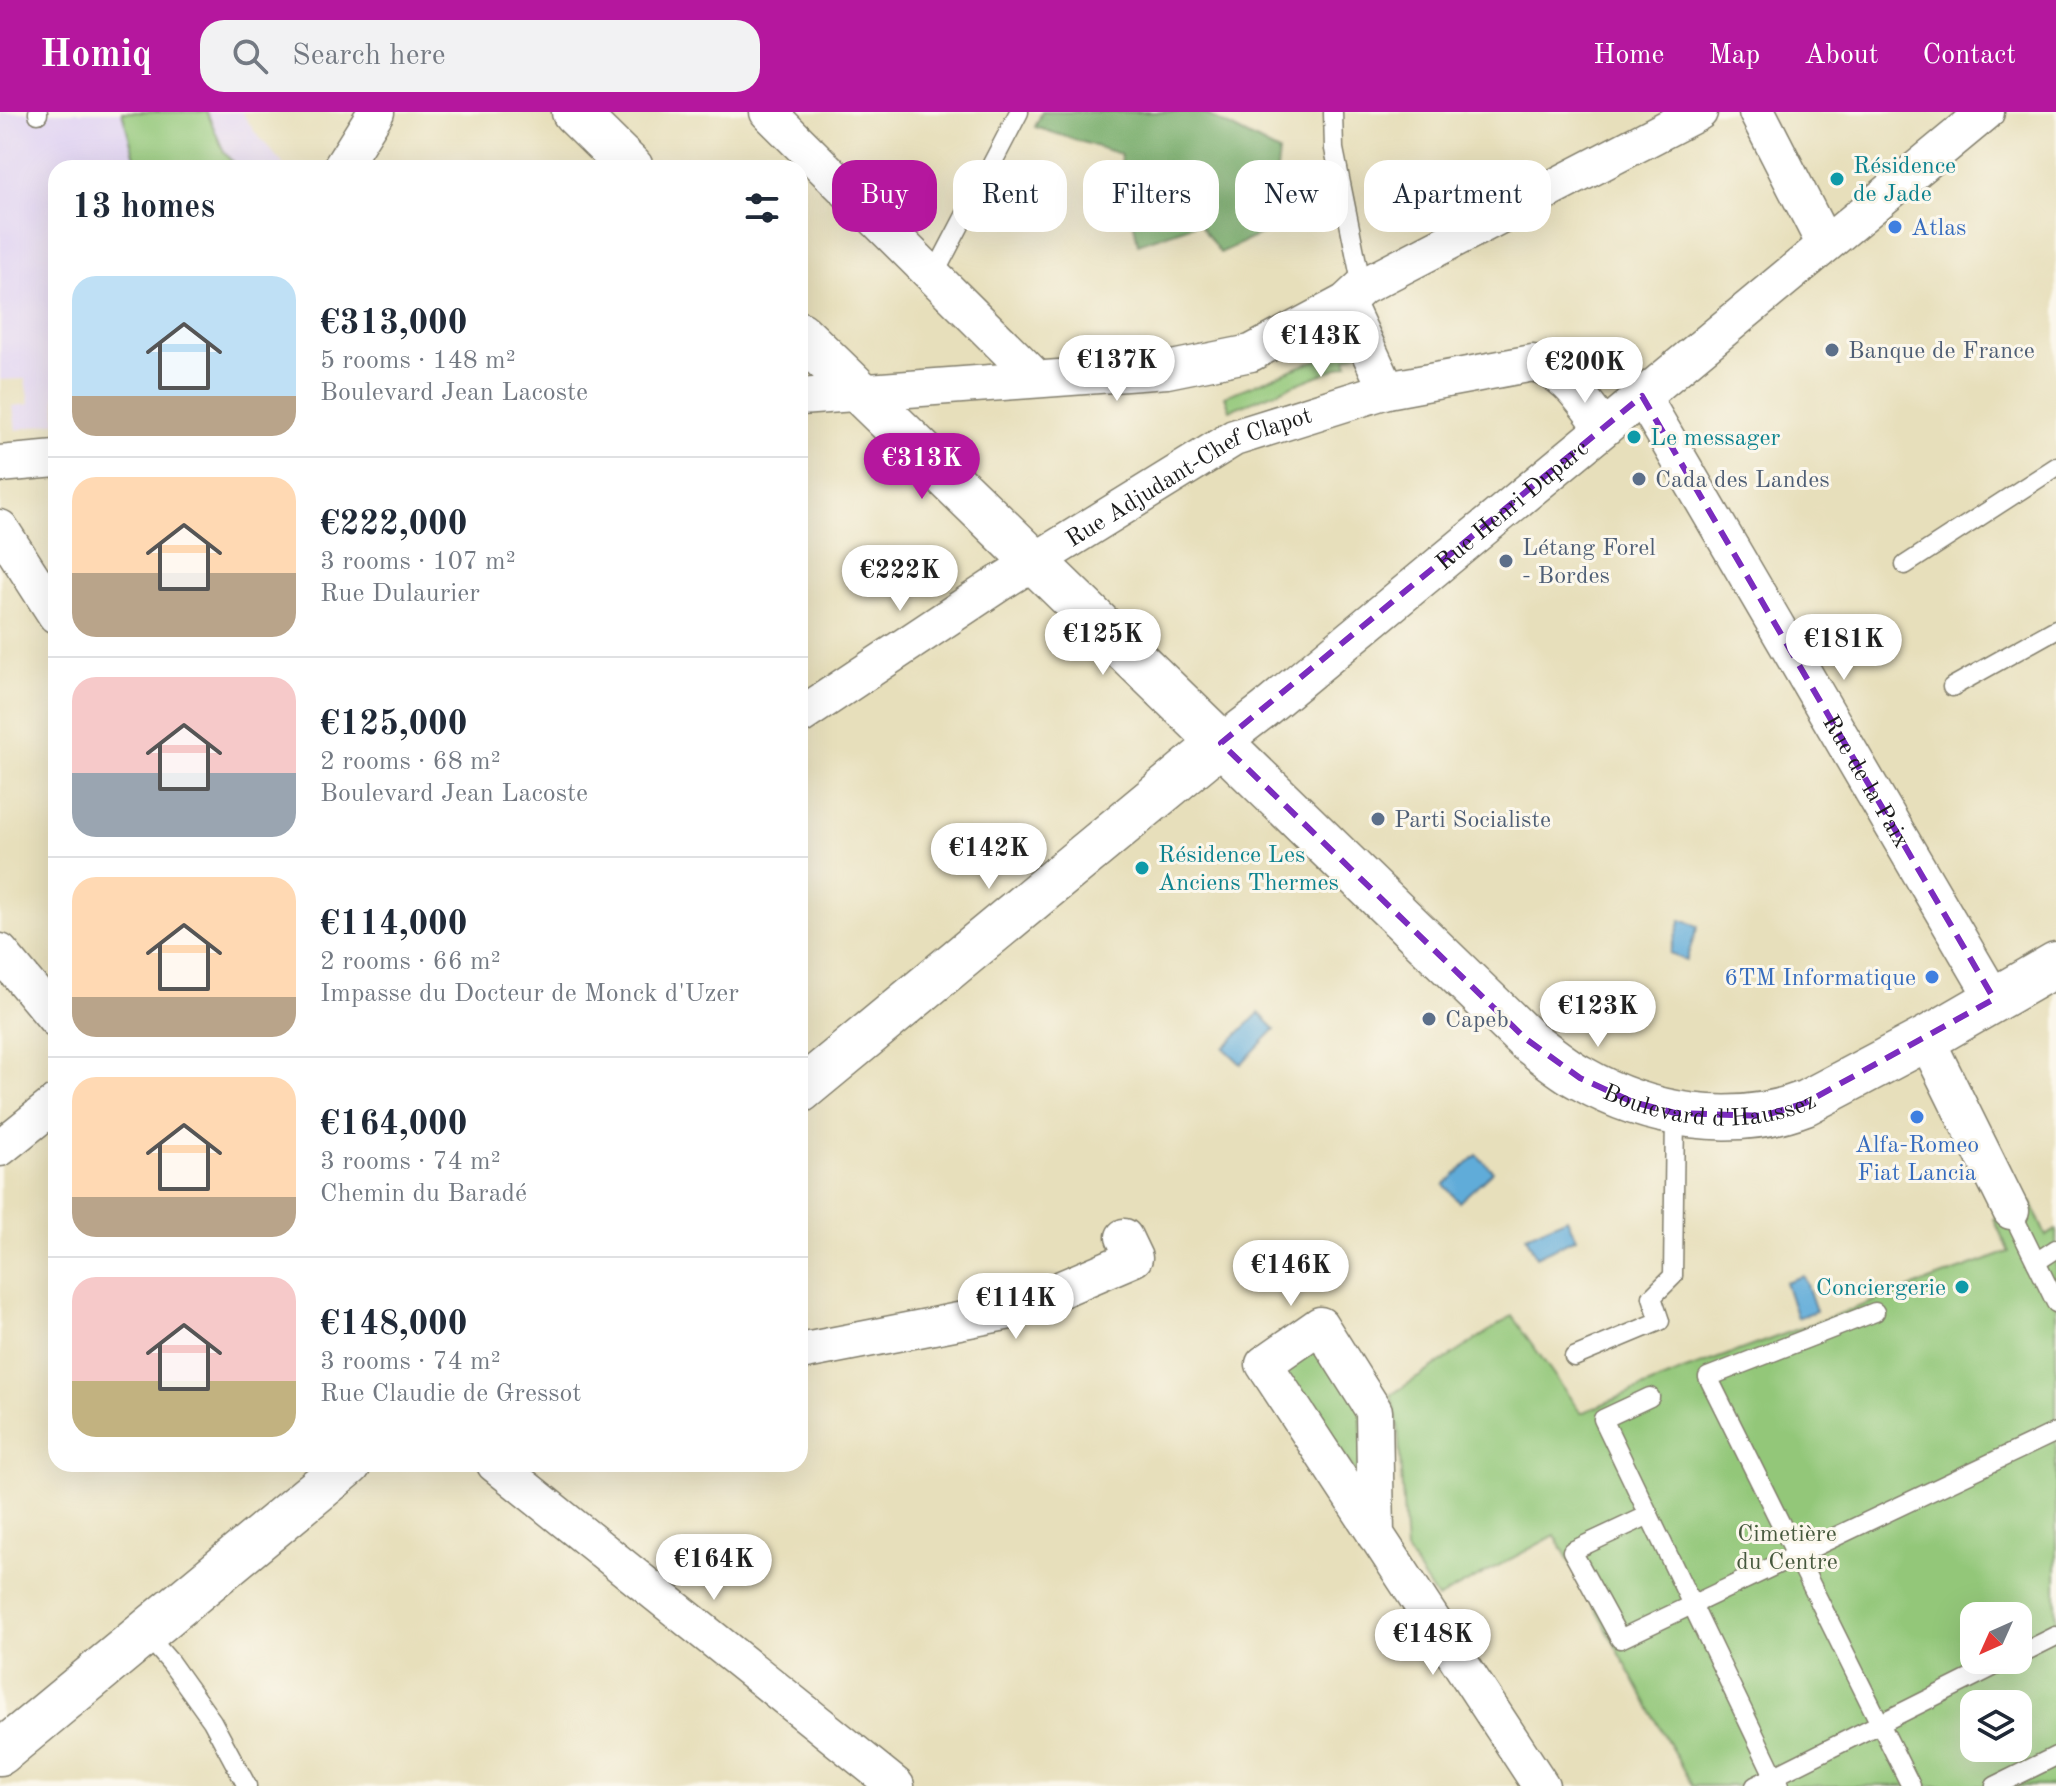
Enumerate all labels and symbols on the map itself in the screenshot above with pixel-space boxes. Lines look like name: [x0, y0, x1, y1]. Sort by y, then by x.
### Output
place label: Résidence de Jade: [1853, 155, 1956, 207]
marker: Résidence de Jade: [1828, 170, 1846, 188]
place label: Atlas: [1911, 217, 1967, 241]
marker: Atlas: [1886, 218, 1904, 236]
pin: €143K: [1265, 311, 1377, 379]
pin: €137K: [1061, 335, 1173, 403]
pin: €200K: [1529, 337, 1641, 405]
place label: Banque de France: [1848, 340, 2035, 364]
marker: Banque de France: [1823, 341, 1841, 359]
street label: Rue Adjudant-Chef Clapot: [1063, 404, 1315, 553]
place label: Le messager: [1650, 427, 1781, 451]
marker: Le messager: [1625, 428, 1643, 446]
pin: €313K: [866, 433, 978, 501]
street label: Rue Henri Duparc: [1432, 436, 1594, 576]
place label: Cada des Landes: [1655, 469, 1830, 493]
marker: Cada des Landes: [1630, 470, 1648, 488]
place label: Létang Forel - Bordes: [1522, 537, 1656, 589]
pin: €222K: [844, 545, 956, 613]
marker: Létang Forel - Bordes: [1497, 552, 1515, 570]
pin: €125K: [1047, 609, 1159, 677]
pin: €181K: [1788, 614, 1900, 682]
street label: Rue de la Paix: [1817, 712, 1913, 853]
place label: Parti Socialiste: [1394, 809, 1551, 833]
marker: Parti Socialiste: [1369, 810, 1387, 828]
pin: €142K: [933, 823, 1045, 891]
place label: Résidence Les Anciens Thermes: [1158, 844, 1339, 896]
marker: Résidence Les Anciens Thermes: [1133, 859, 1151, 877]
place label: 6TM Informatique: [1724, 967, 1916, 991]
marker: 6TM Informatique: [1923, 968, 1941, 986]
pin: €123K: [1542, 981, 1654, 1049]
place label: Capeb: [1445, 1009, 1509, 1033]
marker: Capeb: [1420, 1010, 1438, 1028]
street label: Boulevard d'Haussez: [1599, 1081, 1820, 1132]
marker: Alfa-Romeo Fiat Lancia: [1908, 1108, 1926, 1126]
place label: Alfa-Romeo Fiat Lancia: [1855, 1134, 1979, 1186]
pin: €146K: [1235, 1240, 1347, 1308]
pin: €114K: [960, 1273, 1072, 1341]
place label: Conciergerie: [1816, 1277, 1946, 1301]
marker: Conciergerie: [1953, 1278, 1971, 1296]
park label: Cimetière du Centre: [1736, 1523, 1838, 1575]
pin: €164K: [658, 1534, 770, 1602]
north arrow: [1960, 1602, 2032, 1674]
pin: €148K: [1377, 1609, 1489, 1677]

